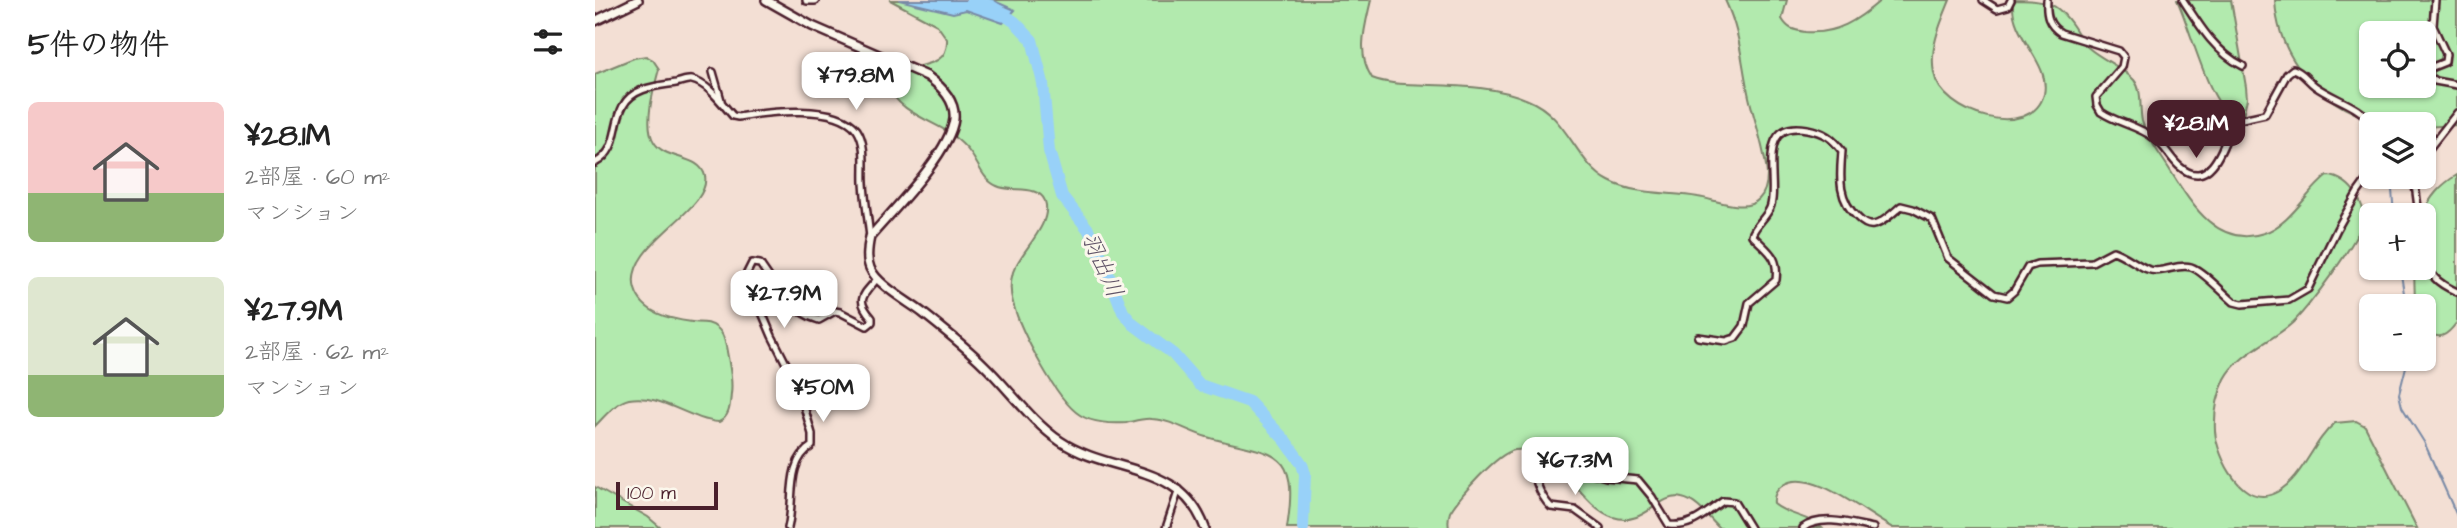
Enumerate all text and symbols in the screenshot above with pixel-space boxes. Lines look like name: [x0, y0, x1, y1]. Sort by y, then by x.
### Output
map controls: [2359, 21, 2436, 371]
button: locate: [2359, 21, 2436, 98]
icon: filters: [529, 23, 567, 61]
text: 5件の物件: [28, 24, 169, 66]
pin: ¥79.8M: [799, 52, 913, 112]
text: ¥79.8M: [818, 59, 894, 91]
pin: ¥28.1M: [2139, 100, 2253, 160]
text: ¥28.1M: [2163, 107, 2229, 139]
button: layers: [2359, 112, 2436, 189]
text: ¥28.1M: [245, 115, 331, 157]
icon: home: [84, 130, 168, 214]
text: 2部屋 · 60 m²: [245, 161, 390, 193]
text: マンション: [245, 197, 359, 229]
button: +: [2359, 203, 2436, 280]
water label: 羽出川: [1073, 227, 1131, 303]
pin: ¥27.9M: [727, 270, 841, 330]
text: ¥27.9M: [747, 277, 821, 309]
text: ¥27.9M: [245, 290, 343, 332]
button: −: [2359, 294, 2436, 371]
icon: home: [84, 305, 168, 389]
text: 2部屋 · 62 m²: [245, 336, 389, 368]
pin: ¥50M: [782, 364, 864, 424]
text: ¥50M: [792, 371, 854, 403]
text: マンション: [245, 372, 359, 404]
pin: ¥67.3M: [1518, 438, 1632, 497]
text: ¥67.3M: [1538, 444, 1612, 476]
scale bar: [616, 479, 717, 511]
text: 100 m: [627, 480, 676, 507]

